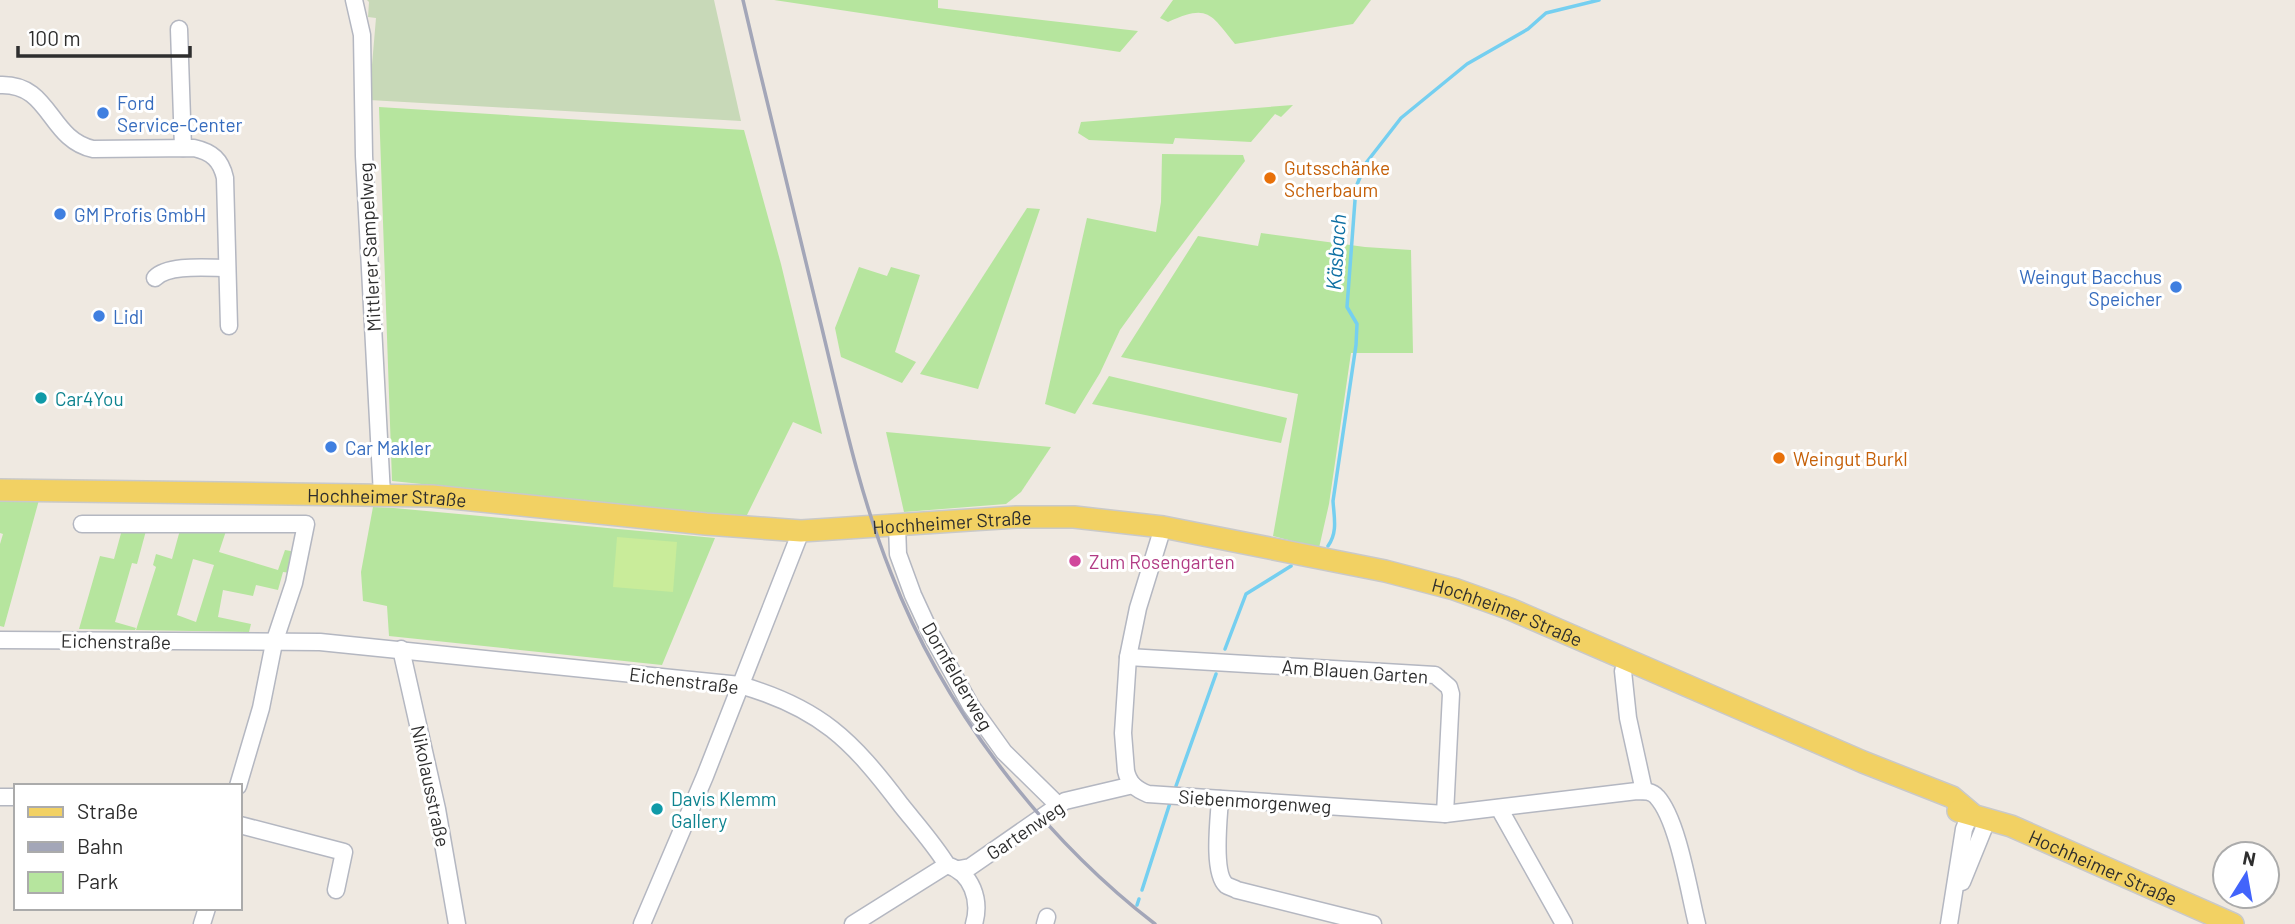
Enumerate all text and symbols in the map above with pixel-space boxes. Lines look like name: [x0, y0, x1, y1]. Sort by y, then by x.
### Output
scale bar: [18, 14, 189, 58]
text: 100 m: [28, 25, 81, 50]
place label: Ford Service-Center: [117, 91, 243, 136]
marker: Ford Service-Center: [95, 105, 111, 121]
place label: Gutsschänke Scherbaum: [1284, 156, 1390, 201]
street label: Mittlerer Sampelweg: [353, 162, 385, 332]
marker: Gutsschänke Scherbaum: [1262, 170, 1278, 186]
place label: GM Profis GmbH: [74, 203, 206, 226]
marker: GM Profis GmbH: [52, 206, 68, 222]
water label: Käsbach: [1320, 213, 1350, 291]
place label: Weingut Bacchus Speicher: [2019, 265, 2162, 310]
marker: Weingut Bacchus Speicher: [2168, 279, 2184, 295]
place label: Lidl: [113, 305, 143, 328]
marker: Lidl: [91, 308, 107, 324]
place label: Car4You: [55, 387, 124, 410]
marker: Car4You: [33, 390, 49, 406]
place label: Car Makler: [345, 436, 431, 459]
marker: Car Makler: [323, 439, 339, 455]
place label: Weingut Burkl: [1793, 447, 1908, 470]
marker: Weingut Burkl: [1771, 450, 1787, 466]
street label: Hochheimer Straße: [307, 483, 468, 511]
street label: Hochheimer Straße: [871, 506, 1032, 538]
place label: Zum Rosengarten: [1089, 550, 1235, 573]
marker: Zum Rosengarten: [1067, 553, 1083, 569]
street label: Hochheimer Straße: [1430, 572, 1586, 651]
street label: Dornfelderweg: [918, 618, 998, 734]
street label: Eichenstraße: [61, 629, 171, 653]
street label: Am Blauen Garten: [1281, 654, 1429, 688]
street label: Eichenstraße: [628, 662, 740, 698]
street label: Nikolausstraße: [407, 723, 455, 849]
legend: [14, 784, 242, 910]
street label: Siebenmorgenweg: [1178, 784, 1332, 818]
place label: Davis Klemm Gallery: [671, 787, 777, 832]
street label: Gartenweg: [982, 796, 1068, 864]
text: Straße: [77, 798, 138, 823]
marker: Davis Klemm Gallery: [649, 801, 665, 817]
street label: Hochheimer Straße: [2026, 824, 2181, 910]
text: Bahn: [77, 833, 123, 858]
north arrow: [2211, 840, 2281, 910]
text: N: [2241, 845, 2258, 870]
text: Park: [77, 868, 118, 893]

